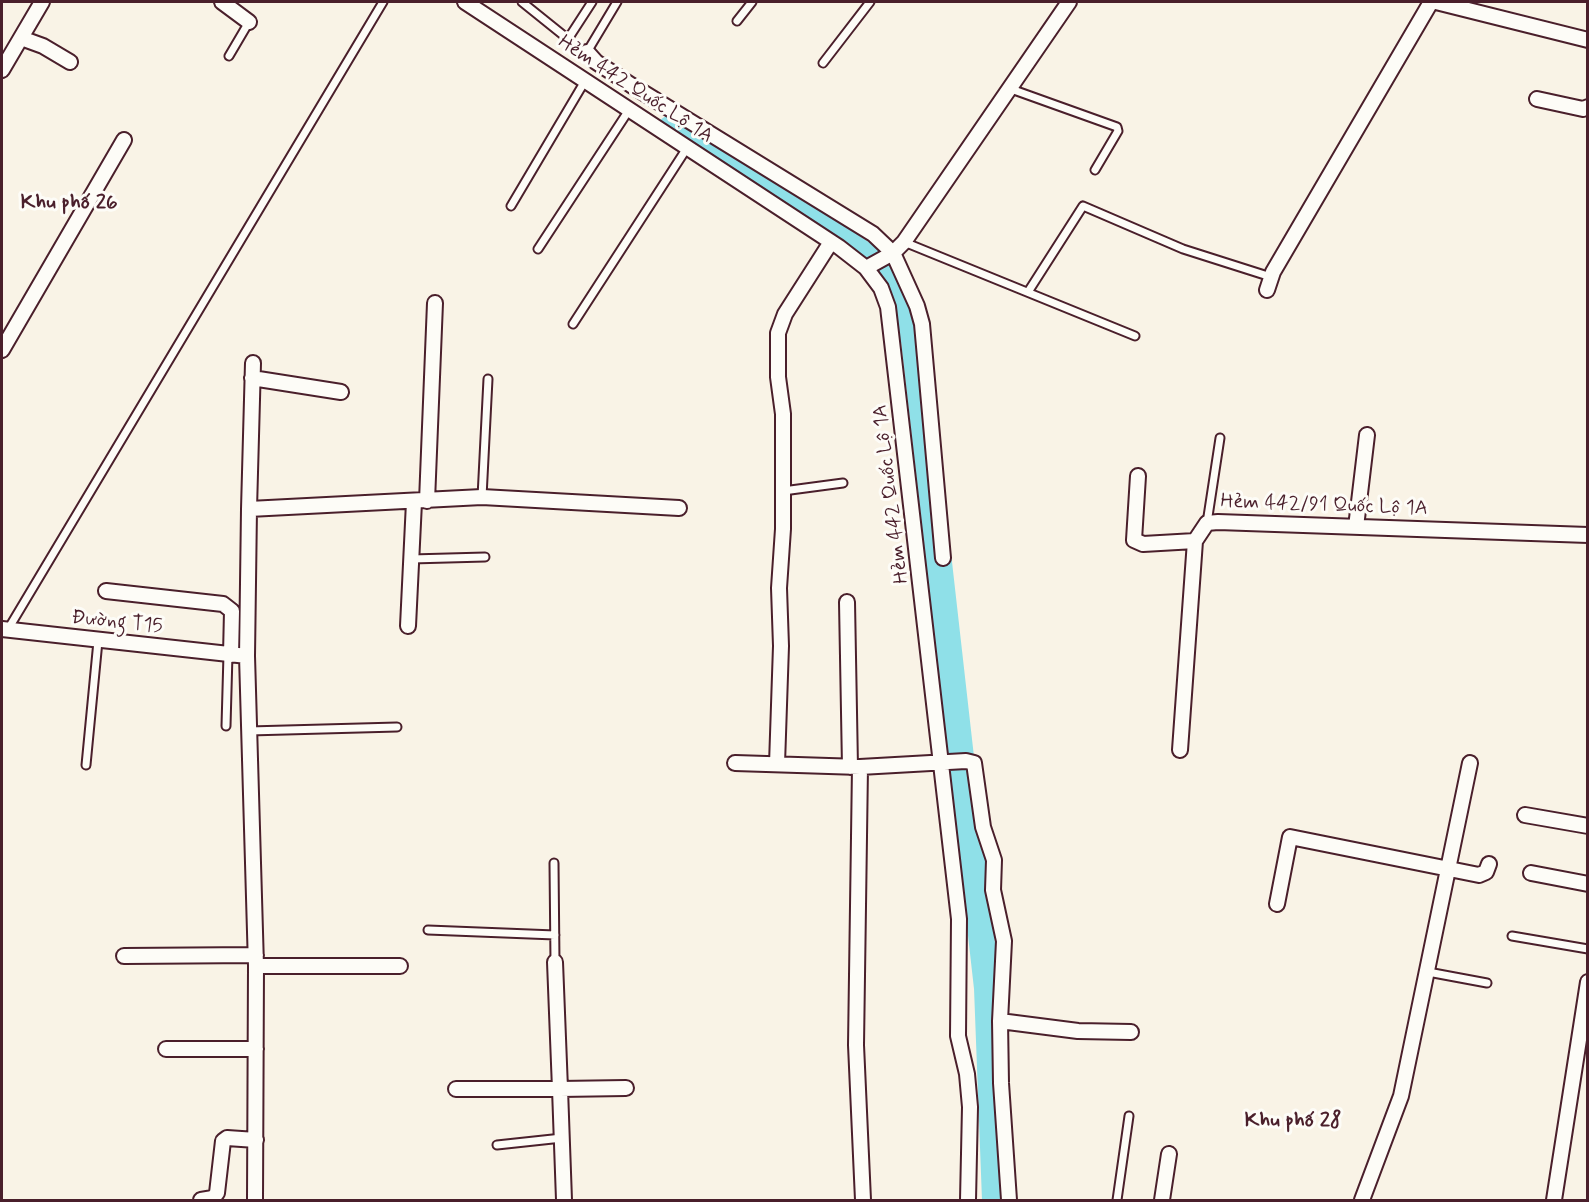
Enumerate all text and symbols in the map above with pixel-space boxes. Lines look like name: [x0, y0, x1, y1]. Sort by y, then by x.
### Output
street label: Hẻm 442 Quốc Lộ 1A: [553, 31, 717, 149]
district label: Khu phố 26: [20, 191, 118, 217]
street label: Hẻm 442 Quốc Lộ 1A: [869, 403, 915, 585]
street label: Hẻm 442/91 Quốc Lộ 1A: [1220, 490, 1428, 522]
street label: Đường T15: [70, 606, 164, 640]
district label: Khu phố 28: [1244, 1109, 1342, 1135]

